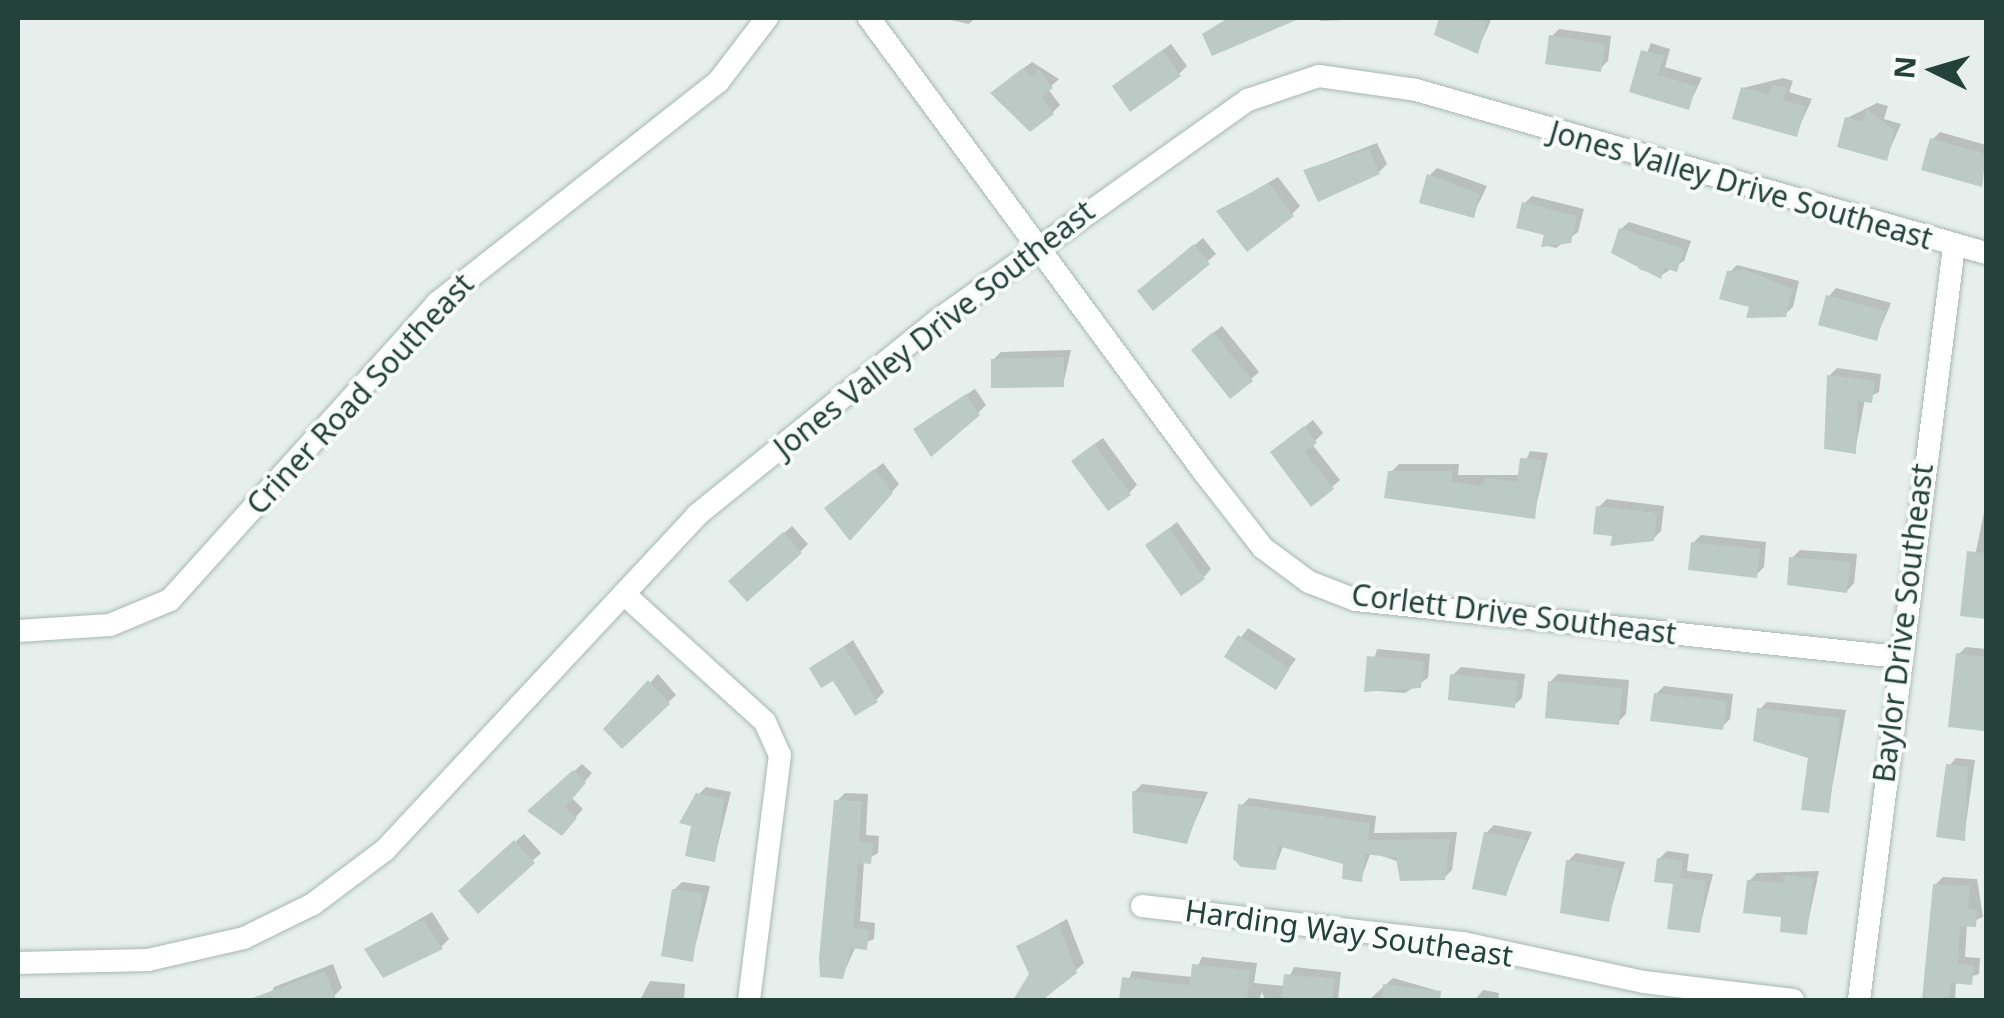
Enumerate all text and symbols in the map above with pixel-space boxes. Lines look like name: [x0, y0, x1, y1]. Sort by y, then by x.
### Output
north arrow: [1884, 20, 1984, 120]
text: N: [1884, 54, 1924, 80]
street label: Jones Valley Drive Southeast: [1545, 113, 1937, 257]
street label: Jones Valley Drive Southeast: [767, 193, 1101, 465]
street label: Criner Road Southeast: [239, 266, 481, 522]
street label: Baylor Drive Southeast: [1866, 461, 1940, 785]
street label: Corlett Drive Southeast: [1349, 576, 1679, 652]
street label: Harding Way Southeast: [1183, 892, 1515, 974]

